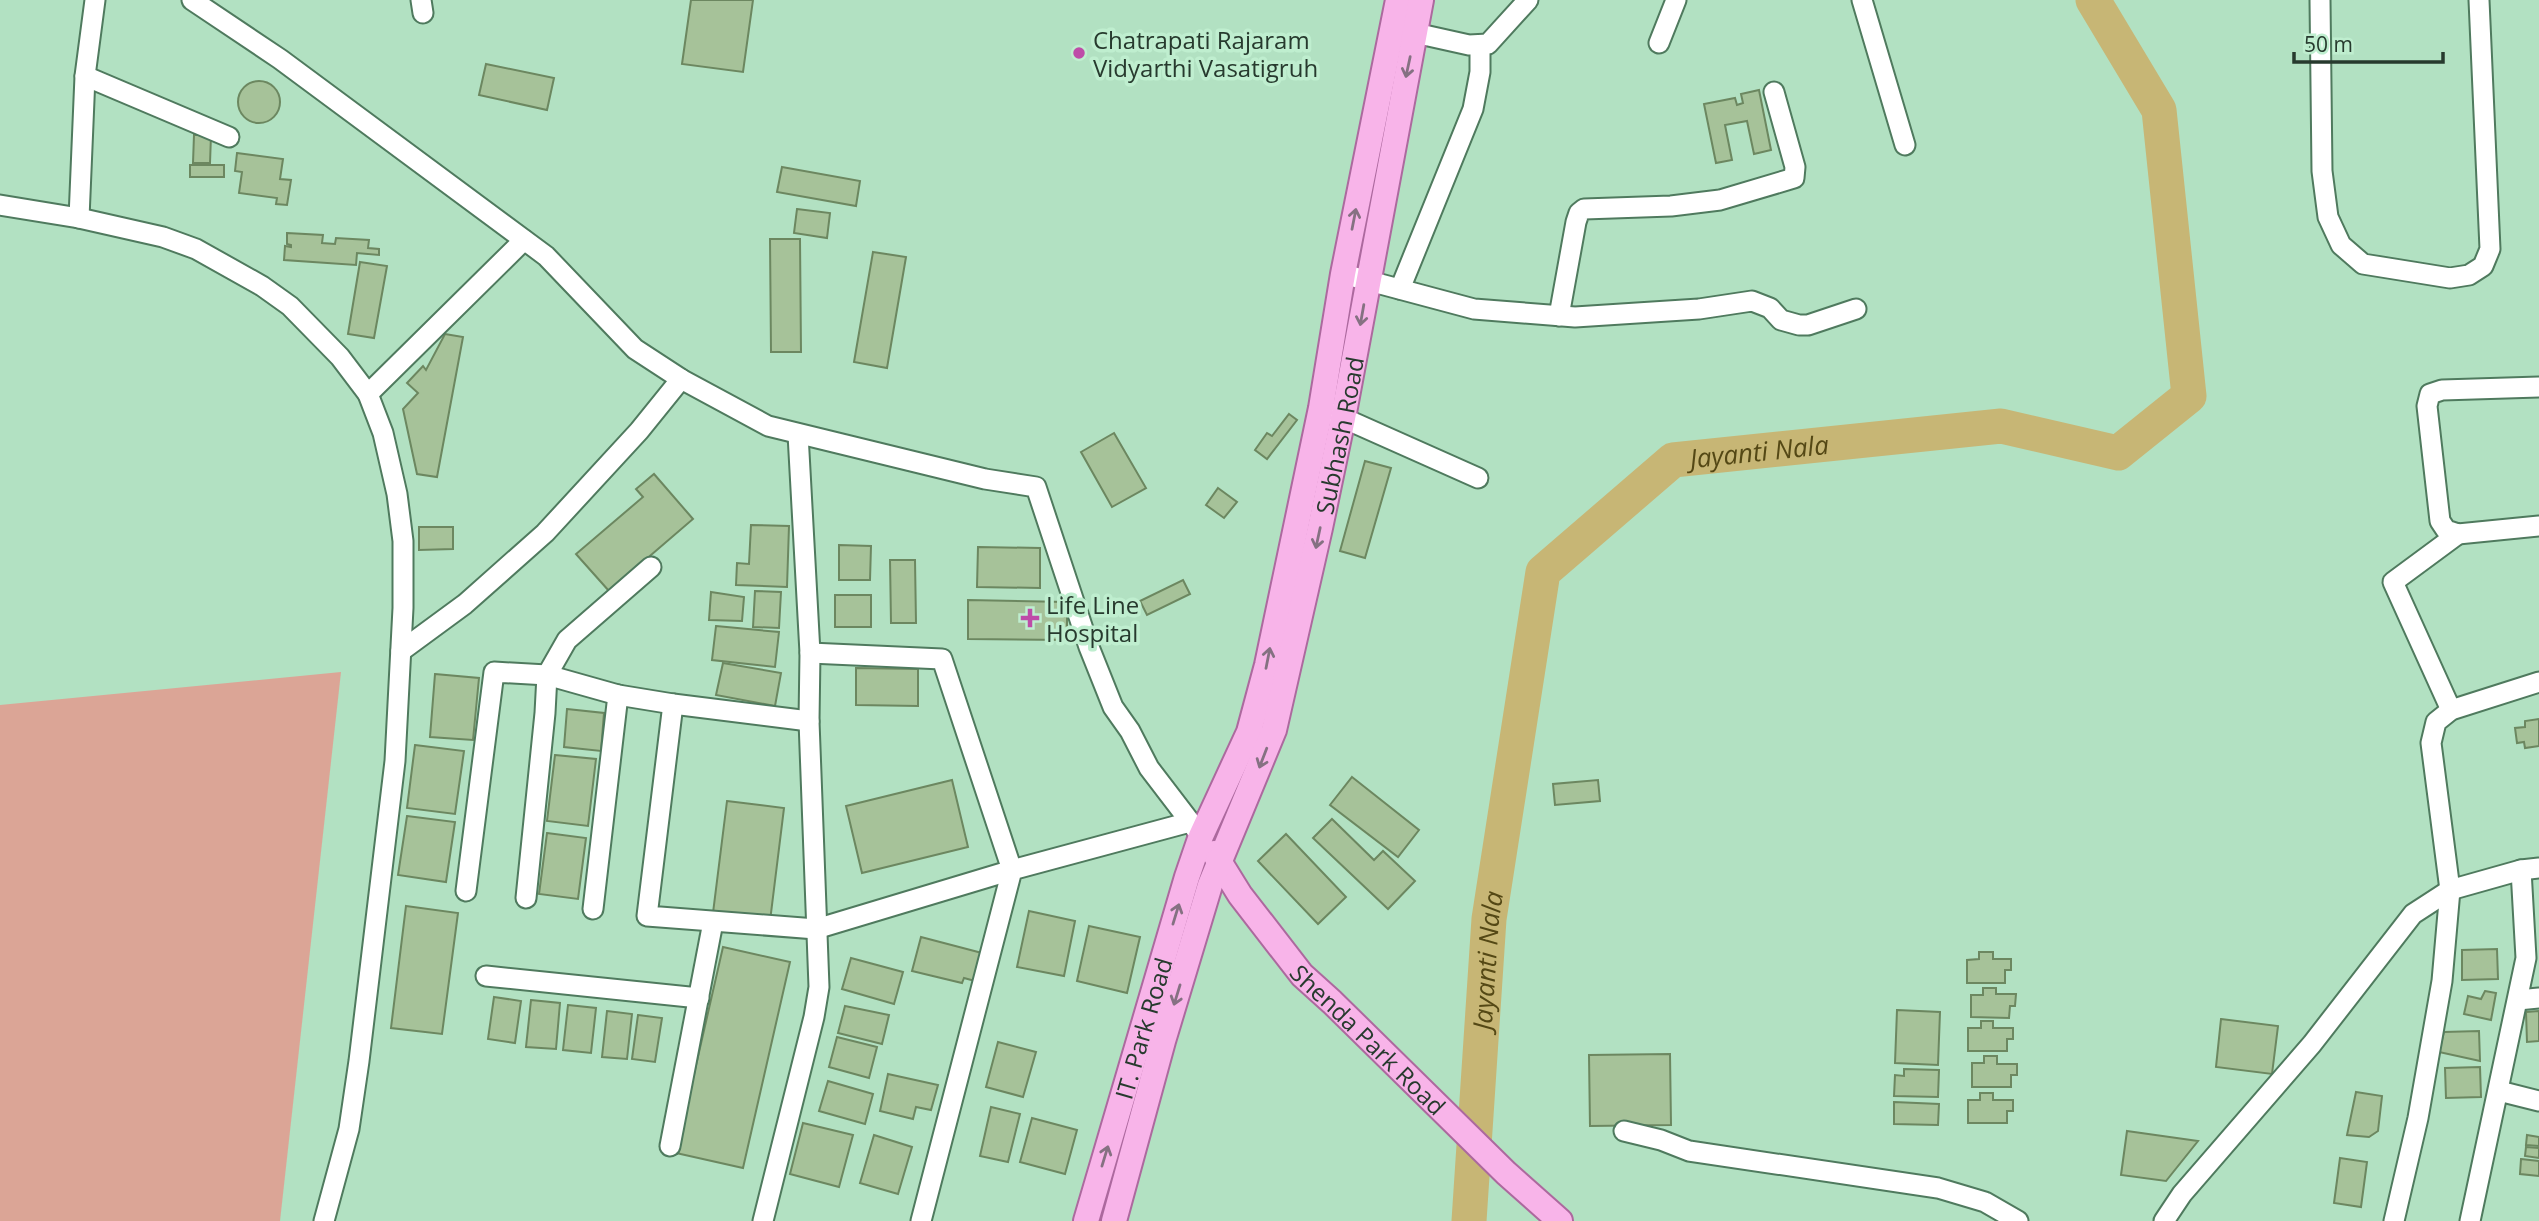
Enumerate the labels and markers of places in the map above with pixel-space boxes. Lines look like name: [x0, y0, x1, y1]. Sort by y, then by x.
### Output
place label: Chatrapati Rajaram Vidyarthi Vasatigruh: [1093, 23, 1318, 84]
marker: Chatrapati Rajaram Vidyarthi Vasatigruh: [1071, 45, 1087, 61]
place label: Life Line Hospital: [1046, 588, 1139, 649]
marker: Life Line Hospital: [1020, 608, 1040, 628]

